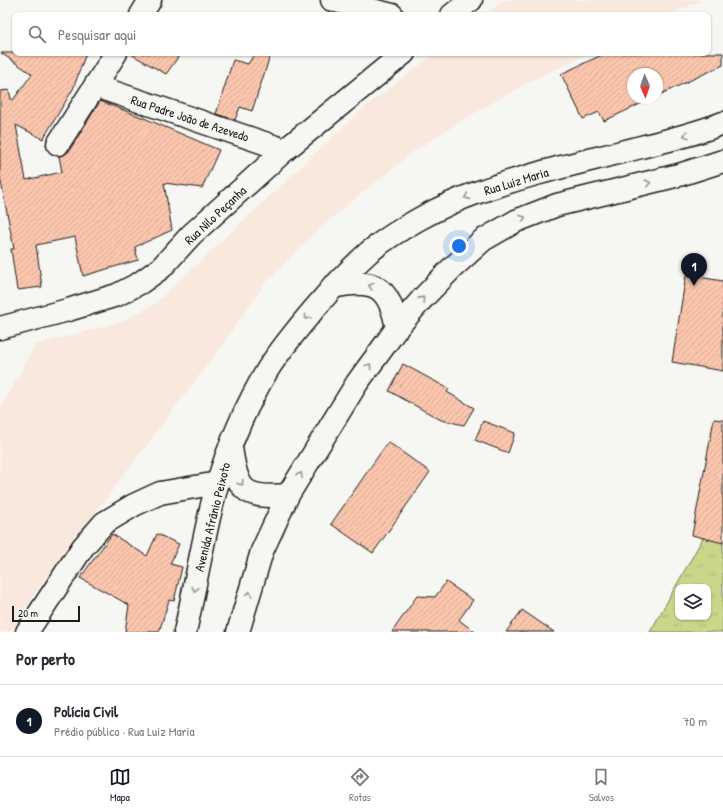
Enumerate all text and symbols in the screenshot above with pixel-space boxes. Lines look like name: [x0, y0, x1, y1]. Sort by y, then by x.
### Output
search box: [12, 12, 711, 56]
icon: search: [26, 23, 48, 45]
text: Pesquisar aqui: [58, 24, 136, 45]
north arrow: [627, 68, 663, 104]
street label: Rua Padre João de Azevedo: [129, 90, 251, 146]
one-way arrow: [683, 130, 690, 139]
street label: Rua Luiz Maria: [482, 163, 550, 199]
one-way arrow: [644, 179, 651, 187]
street label: Rua Nilo Peçanha: [180, 182, 250, 248]
one-way arrow: [463, 192, 470, 200]
one-way arrow: [519, 215, 526, 223]
your location: [449, 236, 469, 256]
pin: 1: [681, 253, 707, 286]
one-way arrow: [368, 282, 375, 290]
one-way arrow: [418, 296, 425, 304]
one-way arrow: [305, 312, 312, 320]
one-way arrow: [365, 363, 372, 370]
street label: Avenida Afrânio Peixoto: [190, 461, 234, 573]
one-way arrow: [295, 472, 303, 479]
one-way arrow: [236, 479, 243, 486]
map controls: [675, 584, 711, 620]
button: layers: [675, 584, 711, 620]
one-way arrow: [191, 585, 199, 592]
one-way arrow: [244, 591, 253, 598]
scale bar: [12, 604, 80, 623]
text: 20 m: [18, 606, 38, 620]
text: Por perto: [16, 647, 75, 670]
text: Polícia Civil: [54, 701, 118, 722]
text: 1: [27, 712, 31, 730]
text: 70 m: [683, 712, 707, 730]
text: Prédio público · Rua Luiz Maria: [54, 722, 195, 740]
tab: Mapa: [109, 766, 131, 804]
tab: Rotas: [349, 766, 371, 804]
tab: Salvos: [589, 766, 614, 804]

